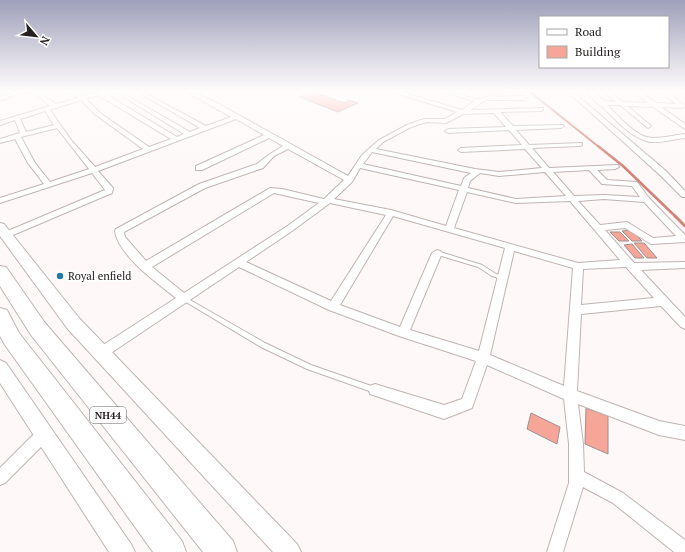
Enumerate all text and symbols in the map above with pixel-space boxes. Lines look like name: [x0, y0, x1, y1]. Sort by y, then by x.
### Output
north arrow: [16, 16, 56, 56]
legend: [539, 16, 669, 68]
text: Road: [575, 24, 602, 39]
text: N: [36, 34, 53, 48]
text: Building: [575, 44, 621, 59]
place label: Royal enfield: [68, 269, 131, 283]
marker: Royal enfield: [55, 271, 65, 281]
road number: NH44: [90, 407, 126, 423]

